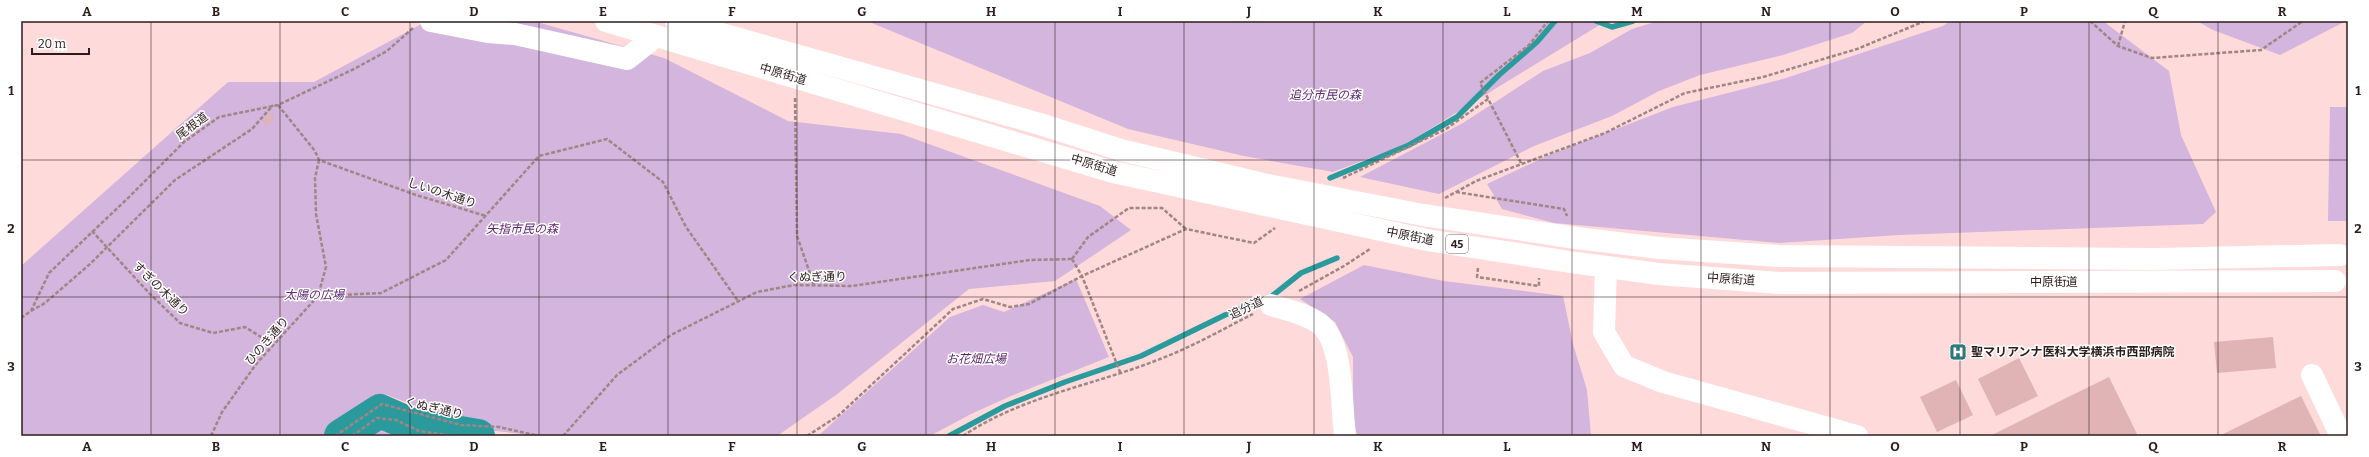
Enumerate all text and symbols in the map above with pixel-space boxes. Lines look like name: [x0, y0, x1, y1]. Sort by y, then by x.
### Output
text: A: [82, 4, 92, 19]
text: B: [212, 4, 220, 19]
text: C: [341, 4, 349, 19]
text: D: [469, 4, 479, 19]
text: E: [599, 4, 607, 19]
text: F: [728, 4, 736, 19]
text: G: [857, 4, 867, 19]
text: H: [986, 4, 996, 19]
text: I: [1118, 4, 1123, 19]
text: J: [1246, 4, 1252, 19]
text: K: [1373, 4, 1383, 19]
text: L: [1503, 4, 1511, 19]
text: M: [1631, 4, 1643, 19]
text: N: [1761, 4, 1771, 19]
text: O: [1890, 4, 1900, 19]
text: P: [2020, 4, 2028, 19]
text: Q: [2148, 4, 2159, 19]
text: R: [2278, 4, 2287, 19]
scale bar: [32, 30, 89, 56]
text: 20 m: [38, 37, 67, 51]
street label: 中原街道: [758, 61, 808, 87]
text: 1: [8, 83, 14, 98]
text: 1: [2355, 83, 2361, 98]
park label: 追分市民の森: [1289, 88, 1362, 102]
street label: 尾根道: [173, 110, 211, 142]
street label: 中原街道: [1069, 151, 1119, 179]
street label: しいの木通り: [406, 175, 478, 211]
text: 2: [7, 221, 15, 236]
text: 2: [2354, 221, 2362, 236]
park label: 矢指市民の森: [486, 222, 559, 236]
street label: 中原街道: [1385, 225, 1435, 247]
road number: 45: [1446, 235, 1468, 253]
street label: すぎの木通り: [130, 259, 192, 319]
street label: くぬぎ通り: [787, 269, 847, 285]
street label: 中原街道: [1707, 270, 1755, 288]
street label: 中原街道: [2030, 275, 2078, 289]
park label: 太陽の広場: [284, 288, 346, 302]
street label: 追分道: [1227, 294, 1265, 322]
street label: ひのき通り: [242, 314, 292, 368]
hospital icon: 聖マリアンナ医科大学横浜市西部病院: [1948, 342, 1968, 362]
place label: 聖マリアンナ医科大学横浜市西部病院: [1971, 345, 2175, 359]
park label: お花畑広場: [946, 352, 1008, 366]
text: 3: [7, 359, 15, 374]
text: 3: [2354, 359, 2362, 374]
street label: くぬぎ通り: [403, 394, 465, 422]
text: A: [82, 439, 92, 454]
text: B: [212, 439, 220, 454]
text: C: [341, 439, 349, 454]
text: D: [469, 439, 479, 454]
text: E: [599, 439, 607, 454]
text: F: [728, 439, 736, 454]
text: G: [857, 439, 867, 454]
text: H: [986, 439, 996, 454]
text: I: [1118, 439, 1123, 454]
text: J: [1246, 439, 1252, 454]
text: K: [1373, 439, 1383, 454]
text: L: [1503, 439, 1511, 454]
text: M: [1631, 439, 1643, 454]
text: N: [1761, 439, 1771, 454]
text: O: [1890, 439, 1900, 454]
text: P: [2020, 439, 2028, 454]
text: Q: [2148, 439, 2159, 454]
text: R: [2278, 439, 2287, 454]

